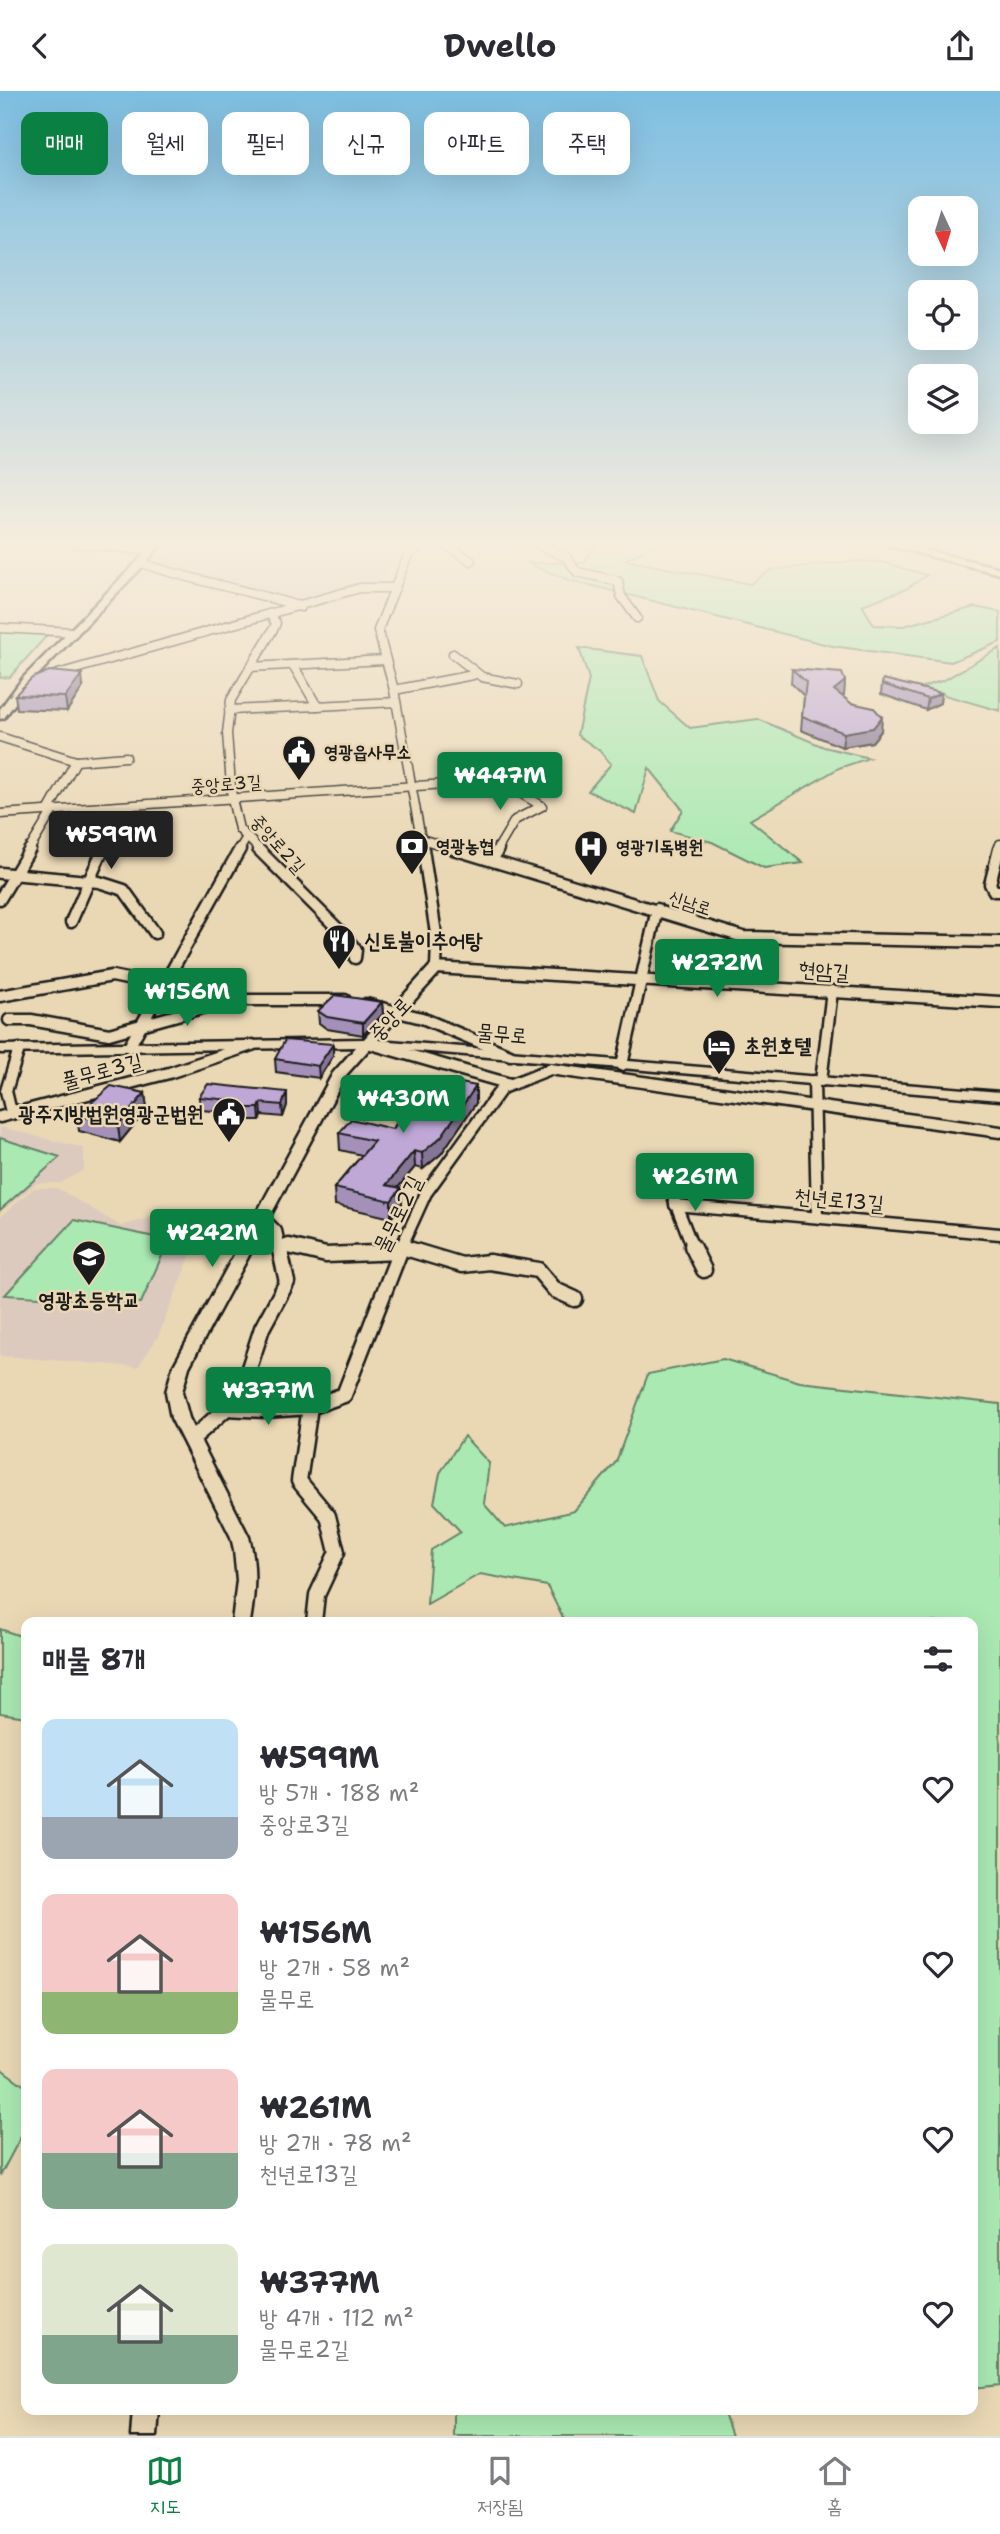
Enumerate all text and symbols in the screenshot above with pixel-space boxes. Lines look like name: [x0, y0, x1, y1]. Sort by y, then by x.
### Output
text: Dwello: [444, 24, 556, 67]
icon: back: [21, 27, 59, 65]
icon: share: [941, 27, 979, 65]
chip: 매매: [21, 112, 108, 175]
chip: 월세: [122, 112, 208, 175]
chip: 필터: [222, 112, 309, 175]
chip: 신규: [323, 112, 410, 175]
chip: 아파트: [424, 112, 529, 175]
chip: 주택: [543, 112, 630, 175]
north arrow: [908, 196, 978, 266]
map controls: [908, 196, 978, 434]
button: locate: [908, 280, 978, 350]
button: layers: [908, 364, 978, 434]
public building icon: 영광읍사무소: [280, 733, 318, 782]
place label: 영광읍사무소: [324, 740, 411, 764]
pin: ₩447M: [451, 753, 549, 812]
text: ₩447M: [453, 760, 547, 790]
street label: 중앙로3길: [190, 770, 263, 798]
street label: 중앙로2길: [245, 810, 311, 879]
pin: ₩599M: [62, 811, 160, 871]
text: ₩599M: [65, 819, 157, 849]
bank icon: 영광농협: [393, 827, 431, 876]
hospital icon: 영광기독병원: [572, 828, 610, 877]
place label: 영광농협: [436, 834, 494, 858]
place label: 영광기독병원: [616, 835, 703, 859]
street label: 신남로: [666, 885, 714, 921]
restaurant icon: 신토불이추어탕: [320, 922, 358, 971]
place label: 신토불이추어탕: [364, 927, 483, 955]
pin: ₩272M: [668, 939, 766, 999]
text: ₩272M: [671, 947, 763, 977]
street label: 현암길: [798, 955, 850, 987]
pin: ₩156M: [138, 969, 236, 1028]
text: ₩156M: [144, 976, 230, 1006]
street label: 중앙로: [362, 991, 418, 1047]
street label: 물무로: [476, 1018, 528, 1050]
hotel icon: 초원호텔: [700, 1027, 738, 1076]
place label: 초원호텔: [744, 1032, 812, 1060]
street label: 풀무로3길: [59, 1047, 145, 1095]
pin: ₩430M: [354, 1075, 452, 1135]
text: ₩430M: [356, 1083, 450, 1113]
public building icon: 광주지방법원영광군법원: [210, 1095, 248, 1144]
place label: 광주지방법원영광군법원: [18, 1100, 204, 1128]
pin: ₩261M: [646, 1153, 744, 1213]
text: ₩261M: [652, 1161, 738, 1191]
street label: 물무로2길: [367, 1171, 429, 1257]
street label: 천년로13길: [793, 1182, 885, 1218]
pin: ₩242M: [163, 1209, 261, 1269]
text: ₩242M: [166, 1217, 258, 1247]
school or university icon: 영광초등학교: [70, 1238, 108, 1287]
place label: 영광초등학교: [38, 1286, 140, 1314]
pin: ₩377M: [219, 1367, 317, 1427]
text: ₩377M: [222, 1375, 314, 1405]
text: 매물 8개: [42, 1639, 146, 1680]
icon: filters: [919, 1640, 957, 1678]
text: ₩599M: [259, 1737, 379, 1778]
icon: home: [98, 1747, 182, 1831]
icon: heart: [919, 1770, 957, 1808]
text: 방 5개 · 188 m²: [259, 1778, 419, 1808]
text: 중앙로3길: [259, 1809, 349, 1839]
text: ₩156M: [259, 1912, 372, 1953]
icon: home: [98, 1922, 182, 2006]
icon: heart: [919, 1945, 957, 1983]
text: 방 2개 · 58 m²: [259, 1953, 410, 1983]
text: 물무로: [259, 1984, 315, 2014]
text: ₩261M: [259, 2087, 372, 2128]
icon: home: [98, 2097, 182, 2181]
icon: heart: [919, 2120, 957, 2158]
text: 방 2개 · 78 m²: [259, 2128, 412, 2158]
text: 천년로13길: [259, 2159, 358, 2189]
text: ₩377M: [259, 2262, 380, 2303]
icon: home: [98, 2272, 182, 2356]
icon: heart: [919, 2295, 957, 2333]
text: 방 4개 · 112 m²: [259, 2303, 414, 2333]
text: 물무로2길: [259, 2334, 349, 2364]
tab: 지도: [146, 2452, 184, 2520]
tab: 저장됨: [477, 2452, 523, 2520]
tab: 홈: [816, 2452, 854, 2520]

